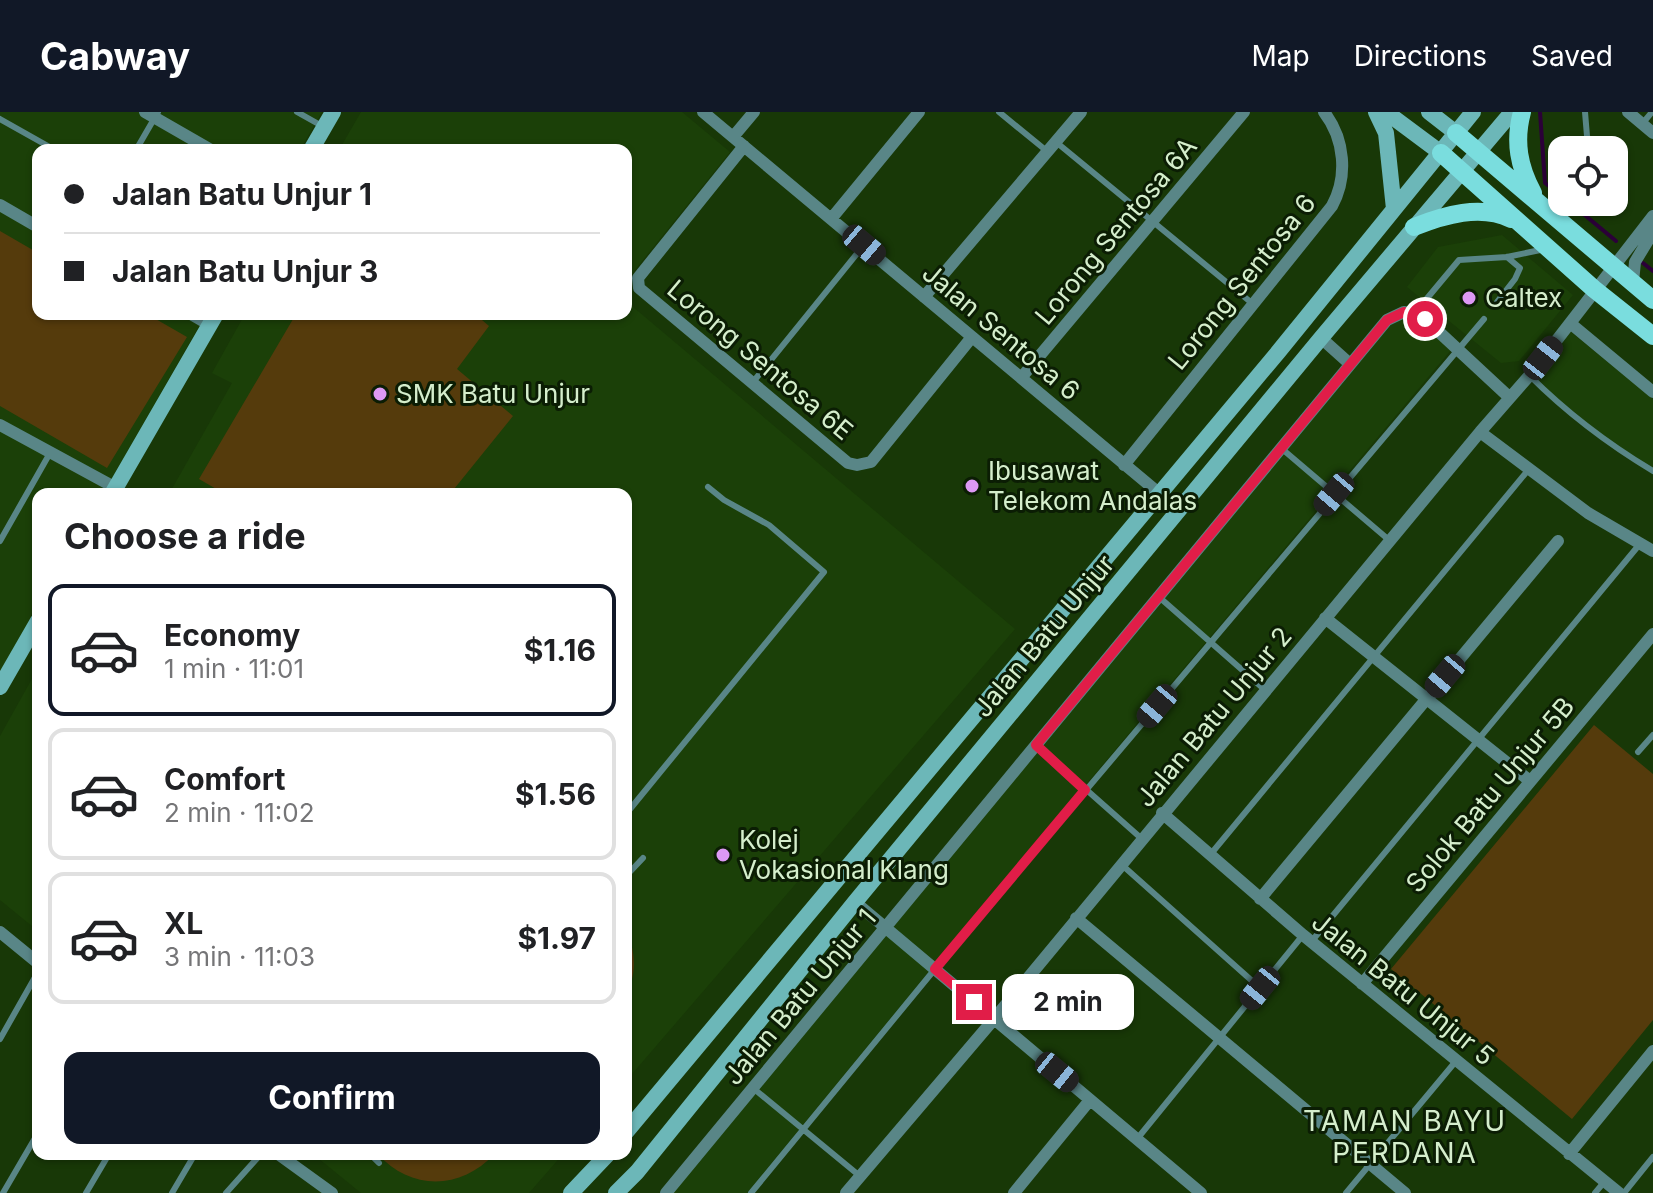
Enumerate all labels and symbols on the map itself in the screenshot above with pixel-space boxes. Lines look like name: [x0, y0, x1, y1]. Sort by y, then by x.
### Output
street label: Lorong Sentosa 6A: [1028, 131, 1203, 331]
street label: Lorong Sentosa 6: [1161, 188, 1322, 376]
car: [838, 220, 890, 270]
street label: Jalan Sentosa 6: [916, 257, 1086, 406]
street label: Lorong Sentosa 6E: [661, 273, 859, 446]
place label: Caltex: [1485, 282, 1562, 313]
marker: Caltex: [1460, 289, 1478, 307]
route start: [1407, 301, 1443, 337]
car: [1519, 332, 1567, 384]
place label: SMK Batu Unjur: [396, 378, 590, 409]
marker: SMK Batu Unjur: [371, 385, 389, 403]
place label: Ibusawat Telekom Andalas: [988, 455, 1197, 516]
car: [1309, 468, 1359, 520]
marker: Ibusawat Telekom Andalas: [963, 477, 981, 495]
street label: Jalan Batu Unjur: [967, 548, 1121, 723]
street label: Jalan Batu Unjur 2: [1129, 620, 1298, 813]
car: [1420, 650, 1470, 702]
car: [1132, 680, 1182, 732]
street label: Solok Batu Unjur 5B: [1399, 691, 1580, 898]
place label: Kolej Vokasional Klang: [739, 824, 949, 885]
marker: Kolej Vokasional Klang: [714, 846, 732, 864]
street label: Jalan Batu Unjur 1: [717, 902, 882, 1091]
street label: Jalan Batu Unjur 5: [1306, 906, 1501, 1071]
car: [1236, 962, 1284, 1014]
callout: 2 min: [1002, 974, 1134, 1030]
route end: [956, 984, 992, 1020]
car: [1031, 1048, 1083, 1096]
district label: TAMAN BAYU PERDANA: [1303, 1104, 1507, 1170]

